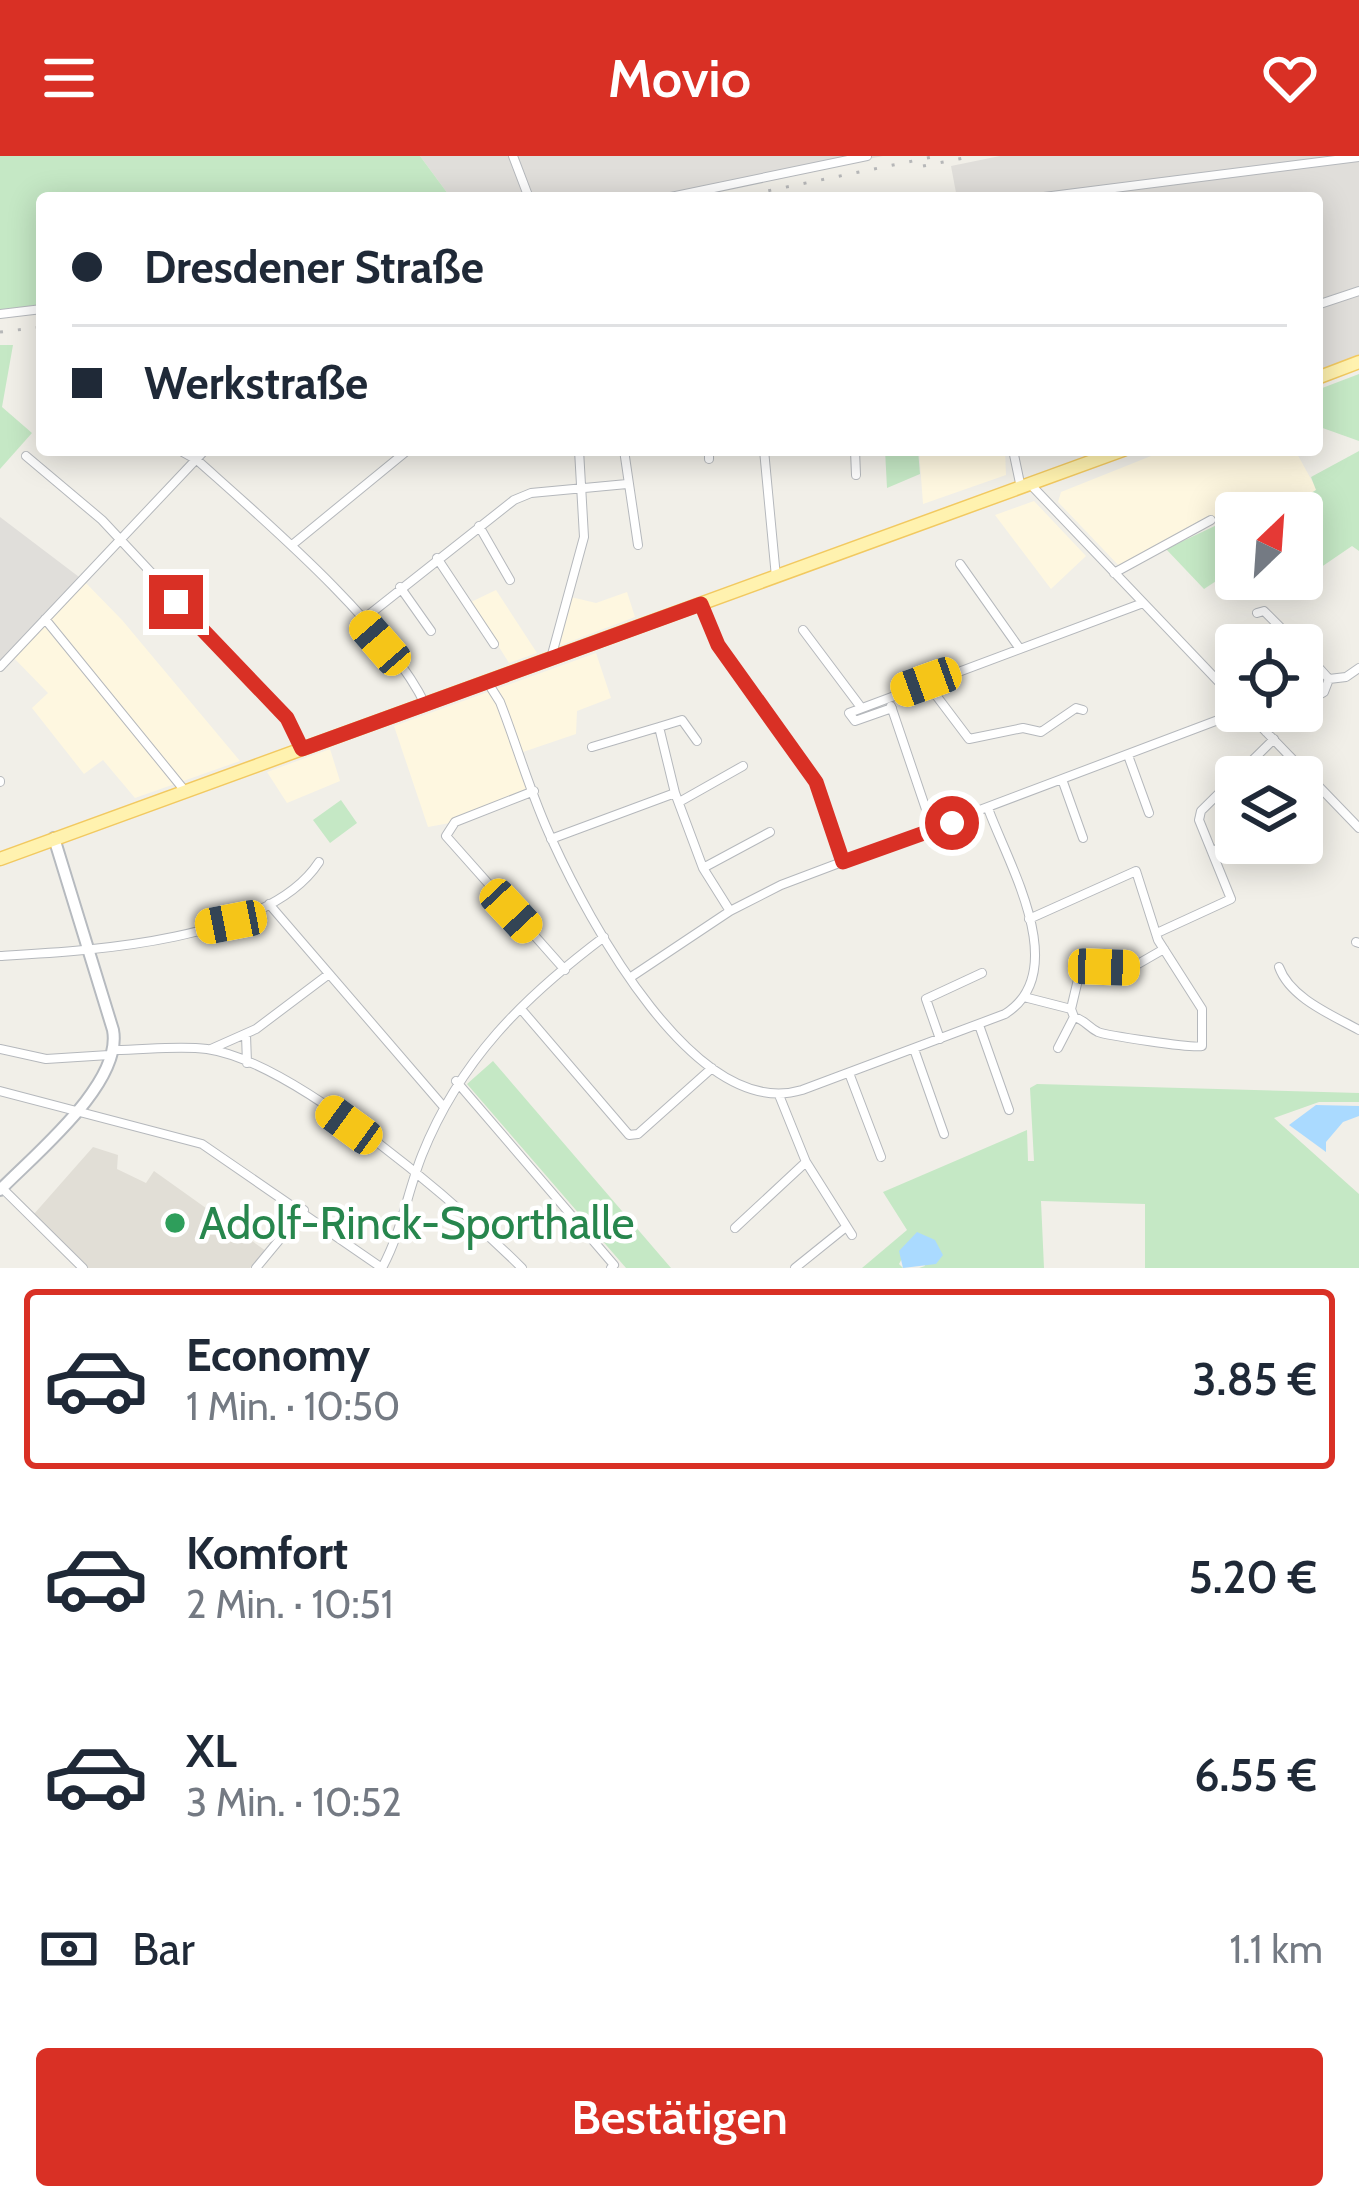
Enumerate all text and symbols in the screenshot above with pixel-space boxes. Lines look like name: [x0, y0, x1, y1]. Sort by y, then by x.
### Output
icon: menu: [36, 45, 102, 111]
text: Movio: [608, 45, 751, 111]
icon: heart: [1257, 45, 1323, 111]
text: Dresdener Straße: [144, 240, 484, 294]
text: Werkstraße: [144, 356, 368, 410]
north arrow: [1215, 492, 1323, 600]
map controls: [1215, 492, 1323, 864]
route end: [149, 575, 203, 629]
car: [343, 604, 417, 682]
button: locate: [1215, 624, 1323, 732]
car: [886, 653, 966, 711]
button: layers: [1215, 756, 1323, 864]
route start: [925, 796, 979, 850]
car: [473, 872, 549, 950]
car: [192, 897, 270, 947]
car: [1067, 948, 1141, 986]
car: [309, 1089, 389, 1161]
place label: Adolf-Rinck-Sporthalle: [199, 1196, 635, 1250]
marker: Adolf-Rinck-Sporthalle: [162, 1210, 188, 1236]
icon: car: [42, 1325, 150, 1433]
text: Economy: [186, 1328, 370, 1382]
text: 3.85 €: [1192, 1352, 1317, 1406]
text: 1 Min. · 10:50: [186, 1382, 400, 1430]
icon: car: [42, 1523, 150, 1631]
text: Komfort: [186, 1526, 348, 1580]
text: 5.20 €: [1188, 1550, 1317, 1604]
text: 2 Min. · 10:51: [186, 1580, 393, 1628]
icon: car: [42, 1721, 150, 1829]
text: XL: [186, 1724, 237, 1778]
text: 6.55 €: [1194, 1748, 1317, 1802]
text: 3 Min. · 10:52: [186, 1778, 402, 1826]
icon: cash: [36, 1916, 102, 1982]
text: Bar: [132, 1922, 195, 1976]
text: 1.1 km: [1230, 1925, 1323, 1973]
button: Bestätigen: [36, 2048, 1323, 2186]

